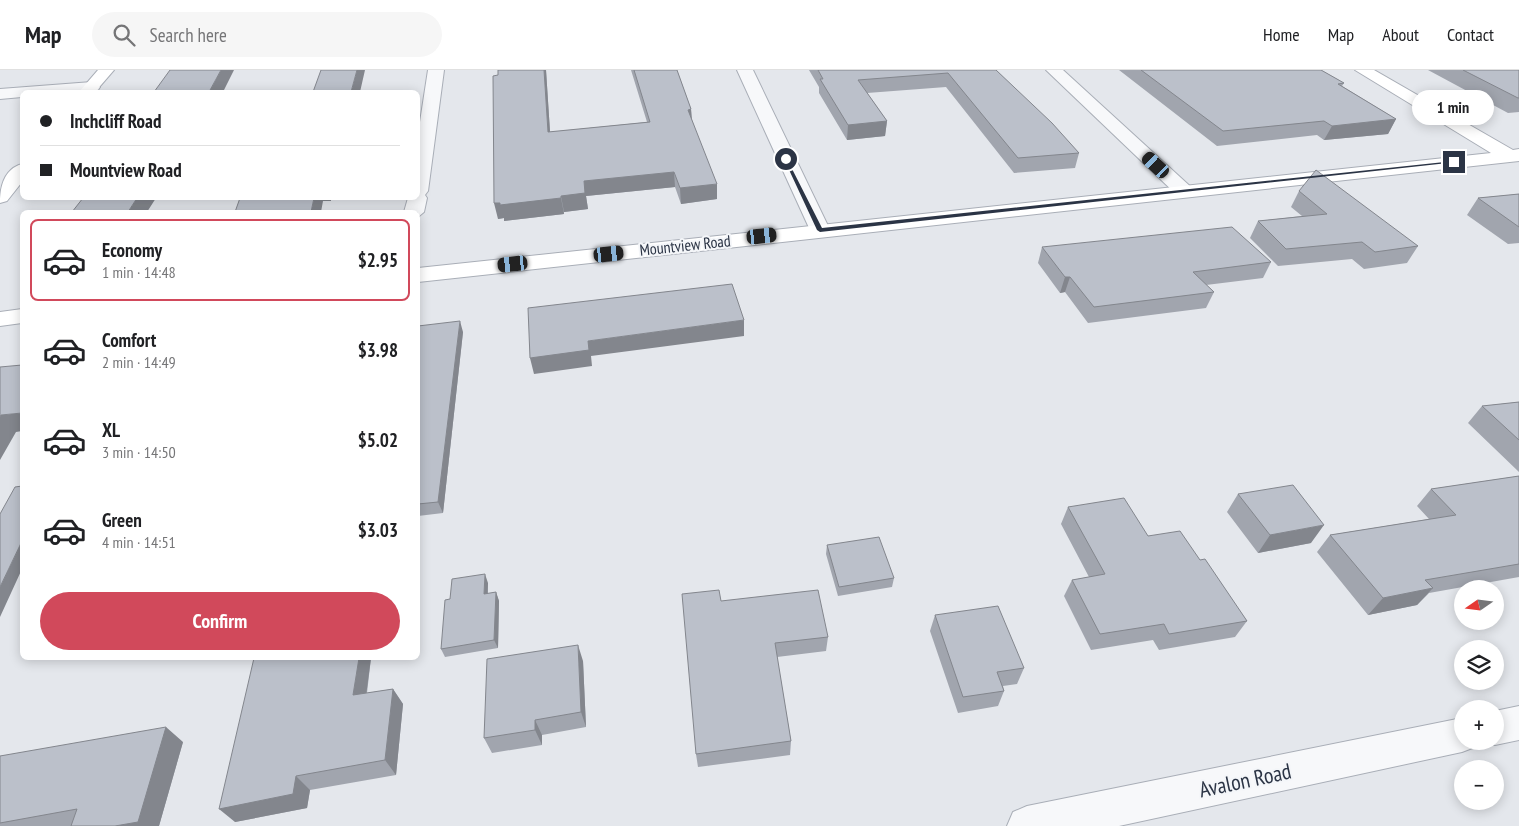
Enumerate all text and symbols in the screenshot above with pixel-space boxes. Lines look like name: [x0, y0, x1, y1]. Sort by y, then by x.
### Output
search box: [92, 12, 442, 57]
text: Map: [25, 19, 62, 50]
icon: search: [110, 21, 138, 49]
text: Search here: [150, 23, 227, 47]
text: Home: [1263, 23, 1300, 46]
text: Map: [1328, 23, 1354, 46]
text: About: [1382, 23, 1419, 46]
text: Contact: [1447, 23, 1494, 46]
callout: 1 min: [1413, 89, 1495, 124]
text: 1 min: [1437, 97, 1469, 117]
text: Inchcliff Road: [70, 109, 161, 133]
route start: [775, 148, 797, 170]
car: [1139, 149, 1172, 181]
route end: [1443, 151, 1465, 173]
text: Mountview Road: [70, 158, 182, 182]
car: [746, 227, 777, 245]
street label: Mountview Road: [639, 230, 732, 260]
icon: car: [42, 238, 87, 283]
text: Economy: [102, 238, 162, 262]
car: [593, 245, 624, 263]
text: $2.95: [358, 248, 398, 272]
car: [497, 255, 528, 273]
text: 1 min · 14:48: [102, 262, 176, 282]
icon: car: [42, 328, 87, 373]
text: Comfort: [102, 328, 156, 352]
text: $3.98: [358, 338, 398, 362]
text: 2 min · 14:49: [102, 352, 176, 372]
icon: car: [42, 418, 87, 463]
text: XL: [102, 418, 120, 442]
text: $5.02: [358, 428, 398, 452]
text: 3 min · 14:50: [102, 442, 176, 462]
icon: car: [42, 508, 87, 553]
text: Green: [102, 508, 142, 532]
text: $3.03: [358, 518, 398, 542]
text: 4 min · 14:51: [102, 532, 176, 552]
north arrow: [1454, 580, 1504, 630]
map controls: [1454, 580, 1504, 810]
button: Confirm: [40, 592, 400, 650]
button: layers: [1454, 640, 1504, 690]
button: +: [1454, 700, 1504, 750]
street label: Avalon Road: [1196, 757, 1294, 803]
button: −: [1454, 760, 1504, 810]

